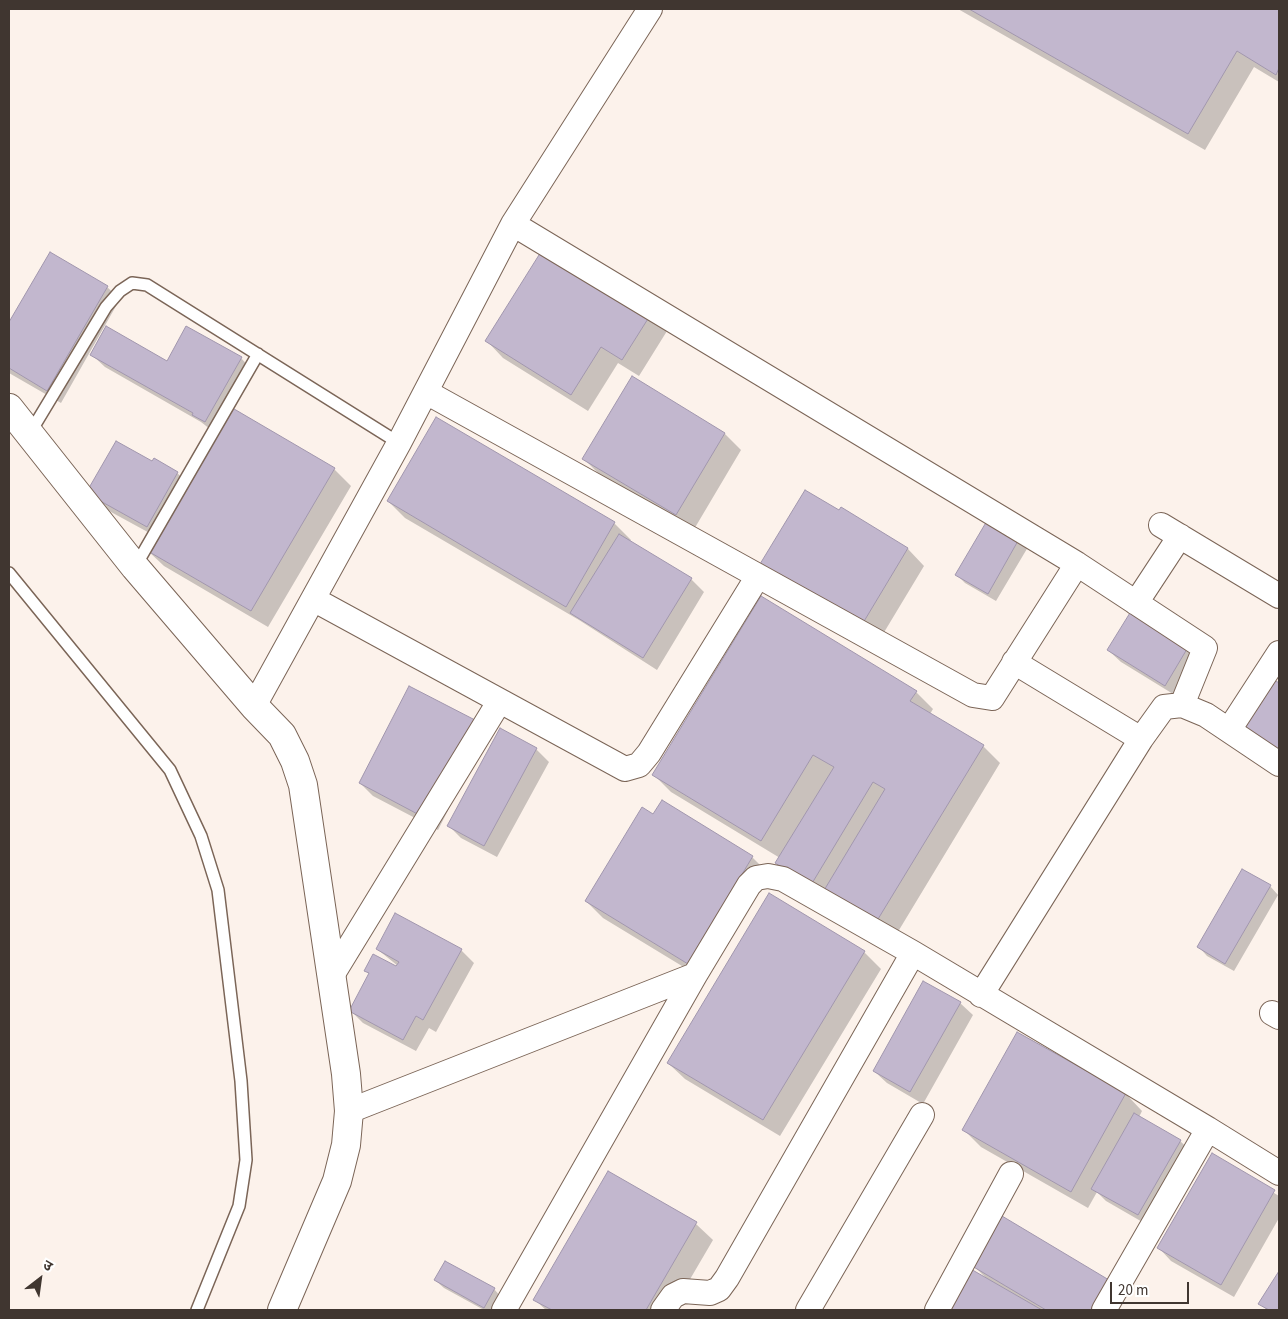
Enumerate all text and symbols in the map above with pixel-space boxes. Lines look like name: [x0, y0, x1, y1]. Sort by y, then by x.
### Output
north arrow: [15, 1254, 65, 1304]
text: उ: [39, 1255, 56, 1277]
scale bar: [1113, 1272, 1192, 1304]
text: 20 m: [1118, 1280, 1148, 1301]

